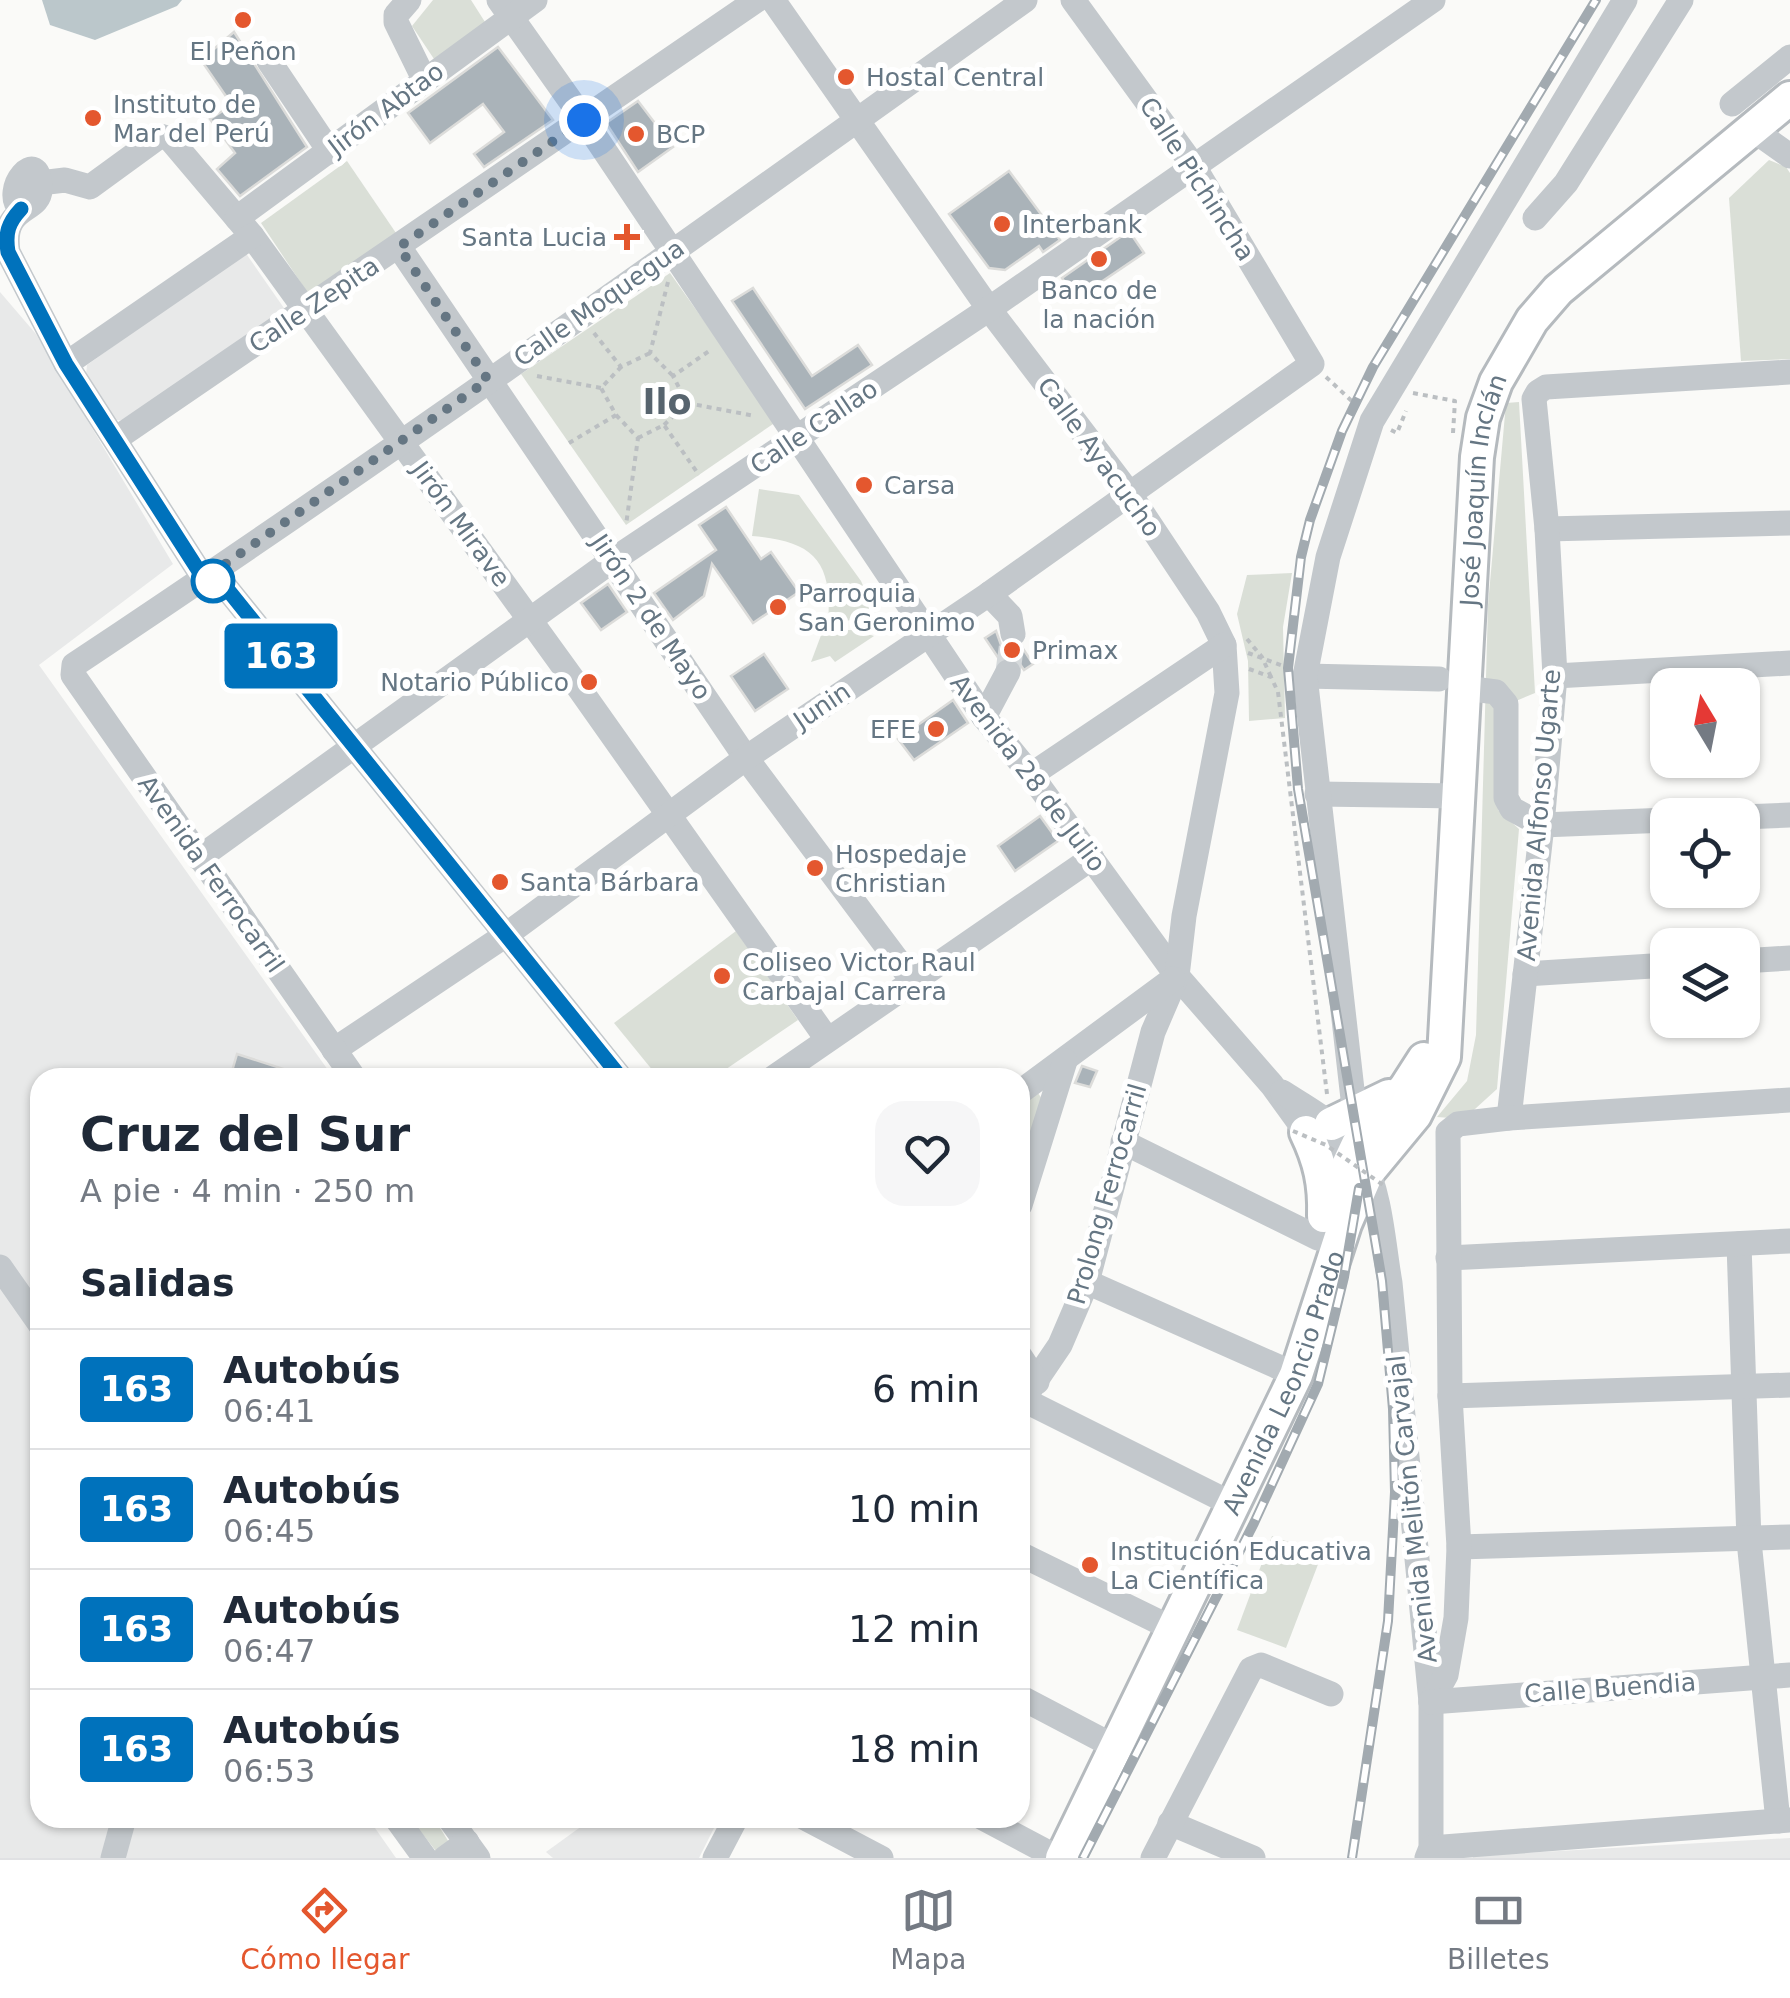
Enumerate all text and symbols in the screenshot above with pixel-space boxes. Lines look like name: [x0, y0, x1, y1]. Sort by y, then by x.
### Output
marker: El Peñon: [232, 9, 254, 31]
place label: El Peñon: [189, 37, 297, 66]
street label: Jirón Abtao: [321, 56, 449, 163]
place label: Hostal Central: [866, 63, 1044, 92]
marker: Hostal Central: [835, 66, 857, 88]
place label: Instituto de Mar del Perú: [113, 90, 270, 148]
street label: Calle Pichincha: [1133, 92, 1261, 266]
your location: [559, 95, 609, 145]
marker: Instituto de Mar del Perú: [82, 107, 104, 129]
place label: BCP: [656, 120, 705, 149]
marker: BCP: [625, 123, 647, 145]
place label: Interbank: [1022, 210, 1143, 239]
marker: Interbank: [991, 213, 1013, 235]
place label: Santa Lucia: [462, 223, 607, 252]
marker: Santa Lucia: [616, 226, 638, 248]
street label: Calle Moquegua: [508, 233, 690, 373]
marker: Banco de la nación: [1088, 248, 1110, 270]
street label: Calle Zepita: [244, 251, 384, 359]
place label: Banco de la nación: [1041, 276, 1157, 334]
street label: José Joaquín Inclán: [1454, 370, 1512, 609]
street label: Calle Ayacucho: [1031, 372, 1167, 542]
street label: Calle Callao: [745, 374, 883, 480]
district label: Ilo: [642, 382, 692, 422]
street label: Jirón Mirave: [405, 454, 516, 592]
place label: Carsa: [884, 471, 955, 500]
marker: Carsa: [853, 474, 875, 496]
street label: Jirón 2 de Mayo: [584, 527, 717, 705]
unlabelled marker: [192, 560, 234, 602]
place label: Parroquia San Geronimo: [798, 579, 975, 637]
marker: Parroquia San Geronimo: [767, 596, 789, 618]
line badge: 163: [224, 624, 338, 688]
text: 163: [244, 636, 318, 676]
place label: Primax: [1032, 636, 1118, 665]
marker: Primax: [1001, 639, 1023, 661]
place label: Notario Público: [380, 668, 569, 697]
street label: Avenida Alfonso Ugarte: [1512, 668, 1566, 962]
north arrow: [1650, 668, 1760, 778]
map controls: [1650, 668, 1760, 1038]
street label: Avenida 28 de Julio: [944, 669, 1112, 877]
marker: Notario Público: [578, 671, 600, 693]
street label: Junin: [787, 677, 856, 736]
place label: EFE: [870, 715, 916, 744]
marker: EFE: [925, 718, 947, 740]
street label: Avenida Ferrocarril: [132, 770, 290, 978]
button: locate: [1650, 798, 1760, 908]
place label: Hospedaje Christian: [835, 840, 967, 898]
marker: Hospedaje Christian: [804, 857, 826, 879]
place label: Santa Bárbara: [520, 868, 700, 897]
marker: Santa Bárbara: [489, 871, 511, 893]
button: layers: [1650, 928, 1760, 1038]
place label: Coliseo Victor Raul Carbajal Carrera: [742, 948, 976, 1006]
marker: Coliseo Victor Raul Carbajal Carrera: [711, 965, 733, 987]
street label: Prolong Ferrocarril: [1062, 1080, 1152, 1308]
button: heart: [875, 1101, 980, 1206]
text: Cruz del Sur: [80, 1106, 410, 1162]
text: A pie · 4 min · 250 m: [80, 1172, 415, 1210]
street label: Avenida Leoncio Prado: [1216, 1247, 1350, 1519]
text: Salidas: [80, 1261, 235, 1305]
text: Autobús: [223, 1348, 401, 1392]
street label: Avenida Melitón Carvajal: [1381, 1353, 1443, 1665]
text: 6 min: [872, 1367, 980, 1411]
text: 163: [100, 1369, 173, 1409]
text: 06:41: [223, 1392, 315, 1430]
text: Autobús: [223, 1468, 401, 1512]
text: 10 min: [848, 1487, 980, 1531]
text: 163: [100, 1489, 173, 1529]
text: 06:45: [223, 1512, 315, 1550]
place label: Institución Educativa La Científica: [1110, 1537, 1372, 1595]
marker: Institución Educativa La Científica: [1079, 1554, 1101, 1576]
text: Autobús: [223, 1588, 401, 1632]
text: 12 min: [848, 1607, 980, 1651]
text: 163: [100, 1609, 173, 1649]
text: 06:47: [223, 1632, 315, 1670]
street label: Calle Buendia: [1523, 1668, 1697, 1708]
text: Autobús: [223, 1708, 401, 1752]
text: 18 min: [848, 1727, 980, 1771]
text: 163: [100, 1729, 173, 1769]
text: 06:53: [223, 1752, 315, 1790]
tab: Cómo llegar: [240, 1883, 410, 1976]
tab: Mapa: [890, 1883, 966, 1976]
tab: Billetes: [1447, 1883, 1550, 1976]

